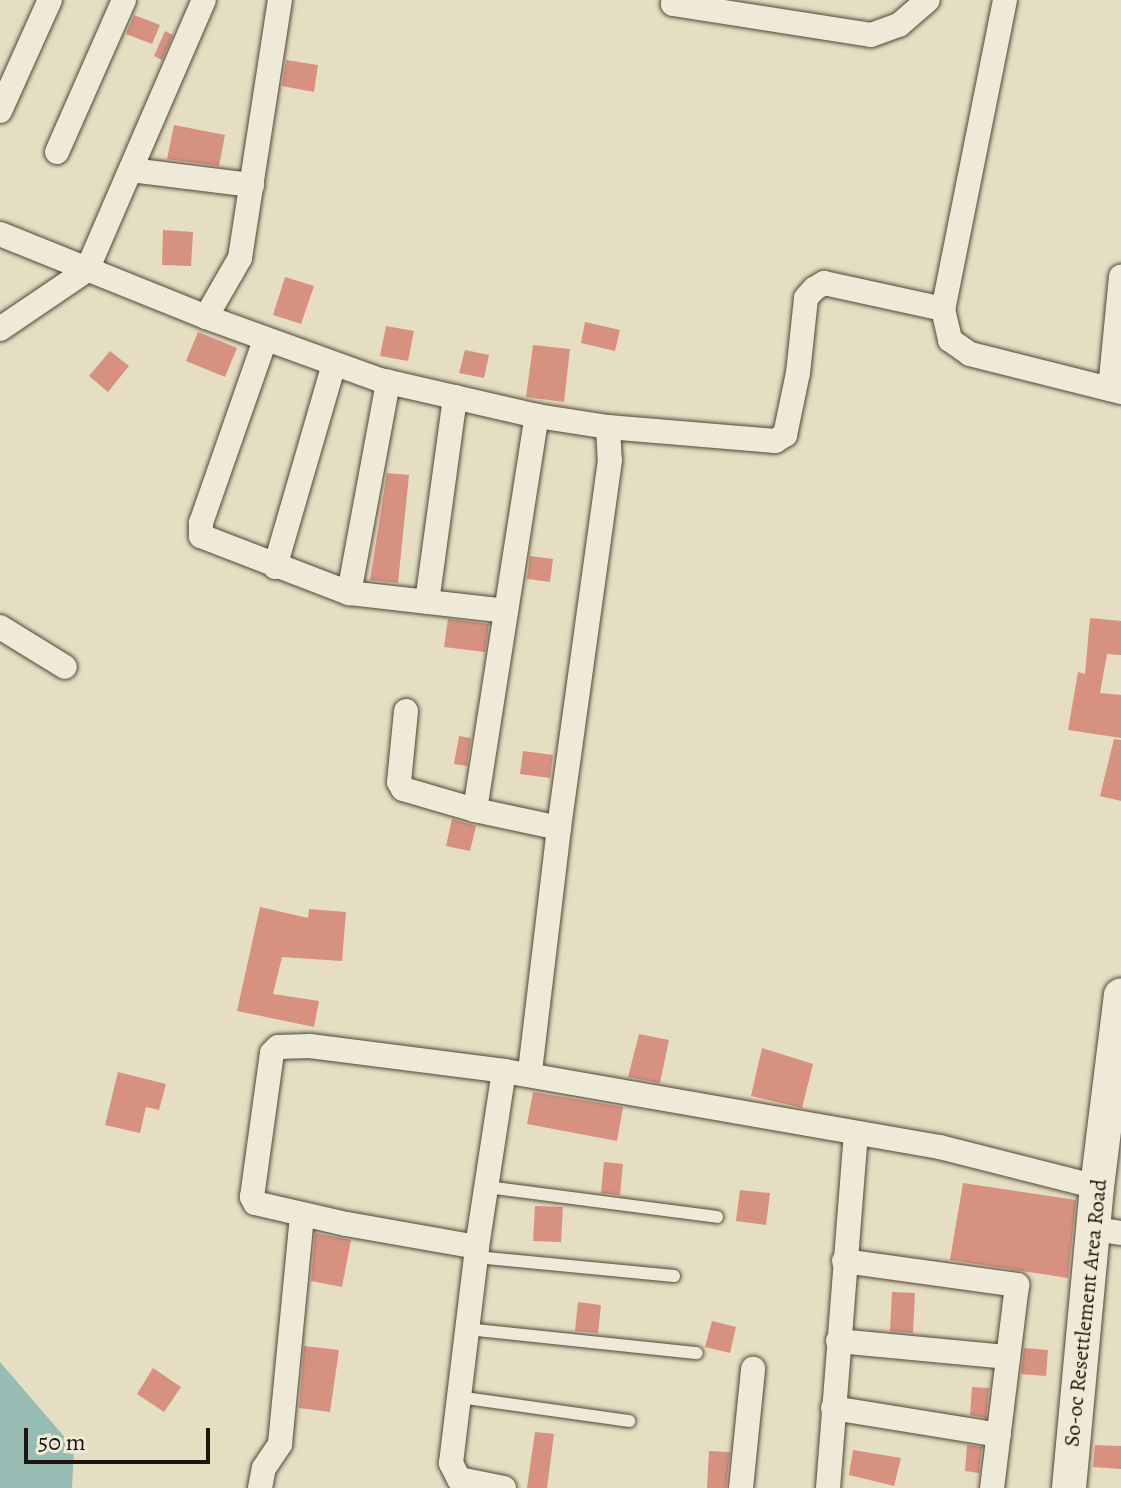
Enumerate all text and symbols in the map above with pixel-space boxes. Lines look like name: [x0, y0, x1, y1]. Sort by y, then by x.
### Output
street label: So-oc Resettlement Area Road: [1059, 1178, 1113, 1448]
scale bar: [28, 1412, 214, 1462]
text: 50 m: [38, 1426, 86, 1458]

